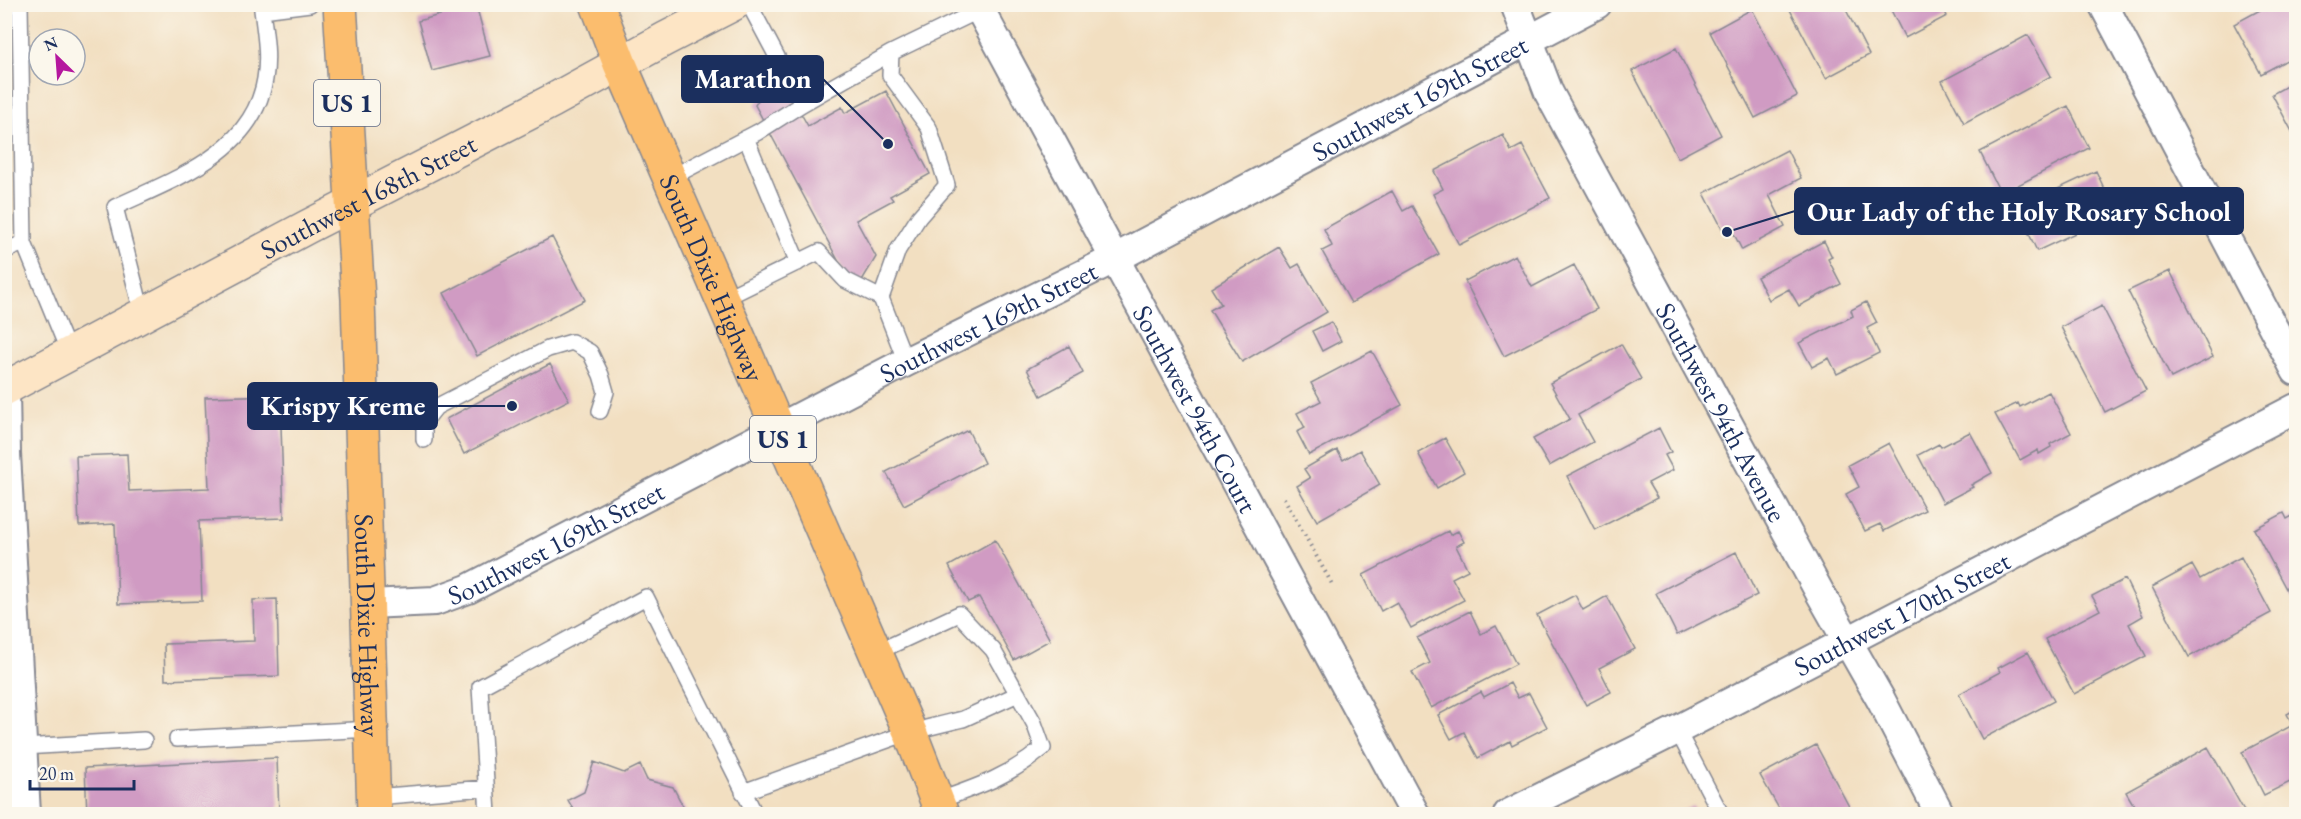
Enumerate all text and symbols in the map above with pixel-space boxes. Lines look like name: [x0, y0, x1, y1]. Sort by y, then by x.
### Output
street label: Southwest 169th Street: [1306, 26, 1534, 169]
north arrow: [27, 27, 87, 87]
text: N: [41, 32, 61, 56]
callout: Marathon: [682, 56, 823, 102]
text: Marathon: [694, 60, 812, 96]
road number: US 1: [314, 80, 380, 126]
street label: Southwest 168th Street: [254, 125, 483, 267]
street label: South Dixie Highway: [652, 168, 773, 387]
callout: Our Lady of the Holy Rosary School: [1795, 188, 2243, 234]
text: Our Lady of the Holy Rosary School: [1807, 193, 2231, 229]
street label: Southwest 169th Street: [873, 252, 1103, 390]
street label: Southwest 94th Avenue: [1648, 296, 1795, 528]
street label: Southwest 94th Court: [1125, 299, 1266, 519]
callout: Krispy Kreme: [248, 383, 437, 429]
text: Krispy Kreme: [261, 387, 425, 423]
road number: US 1: [750, 416, 816, 462]
street label: Southwest 169th Street: [443, 473, 670, 613]
street label: South Dixie Highway: [347, 513, 389, 737]
street label: Southwest 170th Street: [1788, 542, 2016, 684]
scale bar: [30, 753, 134, 791]
text: 20 m: [39, 762, 74, 785]

